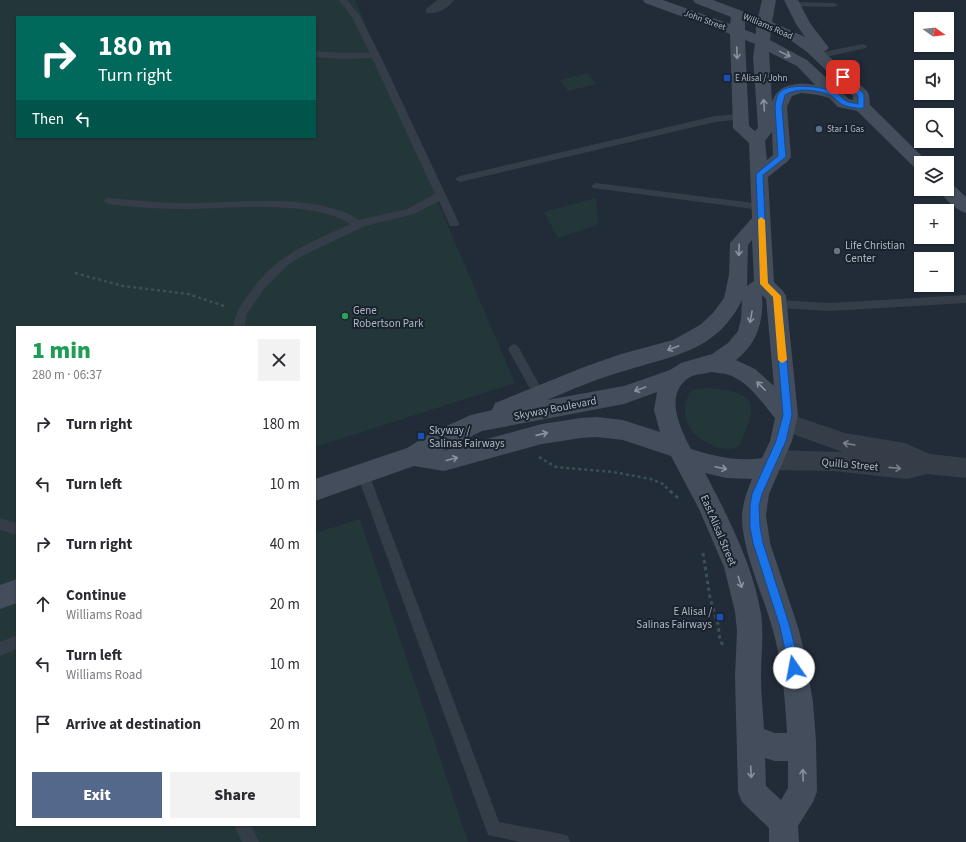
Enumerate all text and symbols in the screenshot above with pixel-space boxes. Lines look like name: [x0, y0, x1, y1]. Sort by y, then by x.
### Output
street label: John Street: [682, 7, 727, 34]
street label: Williams Road: [741, 10, 795, 43]
north arrow: [914, 12, 954, 52]
map controls: [914, 12, 954, 292]
text: 180 m: [98, 26, 172, 66]
icon: right: [32, 32, 84, 84]
one-way arrow: [734, 46, 741, 59]
one-way arrow: [779, 51, 791, 58]
pin: [826, 60, 860, 94]
button: sound: [914, 60, 954, 100]
text: Turn right: [98, 63, 172, 88]
icon: arrive: [832, 66, 854, 88]
place label: E Alisal / John: [735, 72, 787, 85]
marker: E Alisal / John: [722, 73, 732, 83]
one-way arrow: [761, 99, 768, 112]
icon: left: [72, 108, 94, 130]
button: search: [914, 108, 954, 148]
text: Then: [32, 109, 64, 130]
place label: Star 1 Gas: [827, 123, 864, 136]
marker: Star 1 Gas: [814, 124, 824, 134]
button: layers: [914, 156, 954, 196]
button: +: [914, 204, 954, 244]
place label: Life Christian Center: [845, 238, 905, 266]
one-way arrow: [736, 243, 743, 256]
marker: Life Christian Center: [832, 246, 842, 256]
button: −: [914, 252, 954, 292]
place label: Gene Robertson Park: [353, 303, 424, 331]
one-way arrow: [747, 310, 755, 323]
marker: Gene Robertson Park: [340, 311, 350, 321]
text: 1 min: [32, 333, 91, 368]
button: close: [258, 339, 300, 381]
one-way arrow: [668, 344, 680, 352]
text: 280 m · 06:37: [32, 366, 102, 384]
one-way arrow: [756, 381, 766, 391]
one-way arrow: [635, 386, 647, 394]
street label: Skyway Boulevard: [512, 393, 598, 424]
icon: right: [32, 413, 54, 435]
text: Turn right: [66, 414, 132, 435]
text: 180 m: [262, 414, 300, 435]
place label: Skyway / Salinas Fairways: [429, 423, 505, 451]
one-way arrow: [535, 430, 548, 438]
marker: Skyway / Salinas Fairways: [416, 431, 426, 441]
one-way arrow: [843, 439, 856, 447]
one-way arrow: [445, 455, 458, 462]
street label: Quilla Street: [821, 455, 879, 474]
one-way arrow: [714, 464, 727, 472]
one-way arrow: [888, 464, 901, 472]
icon: left: [32, 473, 54, 495]
text: Turn left: [66, 474, 122, 495]
text: 10 m: [270, 474, 300, 495]
street label: East Alisal Street: [697, 492, 740, 568]
icon: right: [32, 533, 54, 555]
text: Turn right: [66, 534, 132, 555]
text: 40 m: [270, 534, 300, 555]
one-way arrow: [737, 575, 744, 588]
text: Continue: [66, 585, 126, 606]
icon: ahead: [32, 593, 54, 615]
text: 20 m: [270, 594, 300, 615]
place label: E Alisal / Salinas Fairways: [636, 604, 712, 632]
text: Williams Road: [66, 606, 143, 624]
marker: E Alisal / Salinas Fairways: [715, 612, 725, 622]
text: Turn left: [66, 645, 122, 666]
position arrow: [773, 647, 815, 689]
icon: left: [32, 653, 54, 675]
text: 10 m: [270, 654, 300, 675]
text: Williams Road: [66, 666, 143, 684]
icon: arrive: [32, 713, 54, 735]
text: Arrive at destination: [66, 714, 201, 735]
text: 20 m: [270, 714, 300, 735]
one-way arrow: [748, 765, 755, 778]
one-way arrow: [799, 769, 806, 782]
button: Exit: [32, 772, 162, 818]
button: Share: [170, 772, 300, 818]

